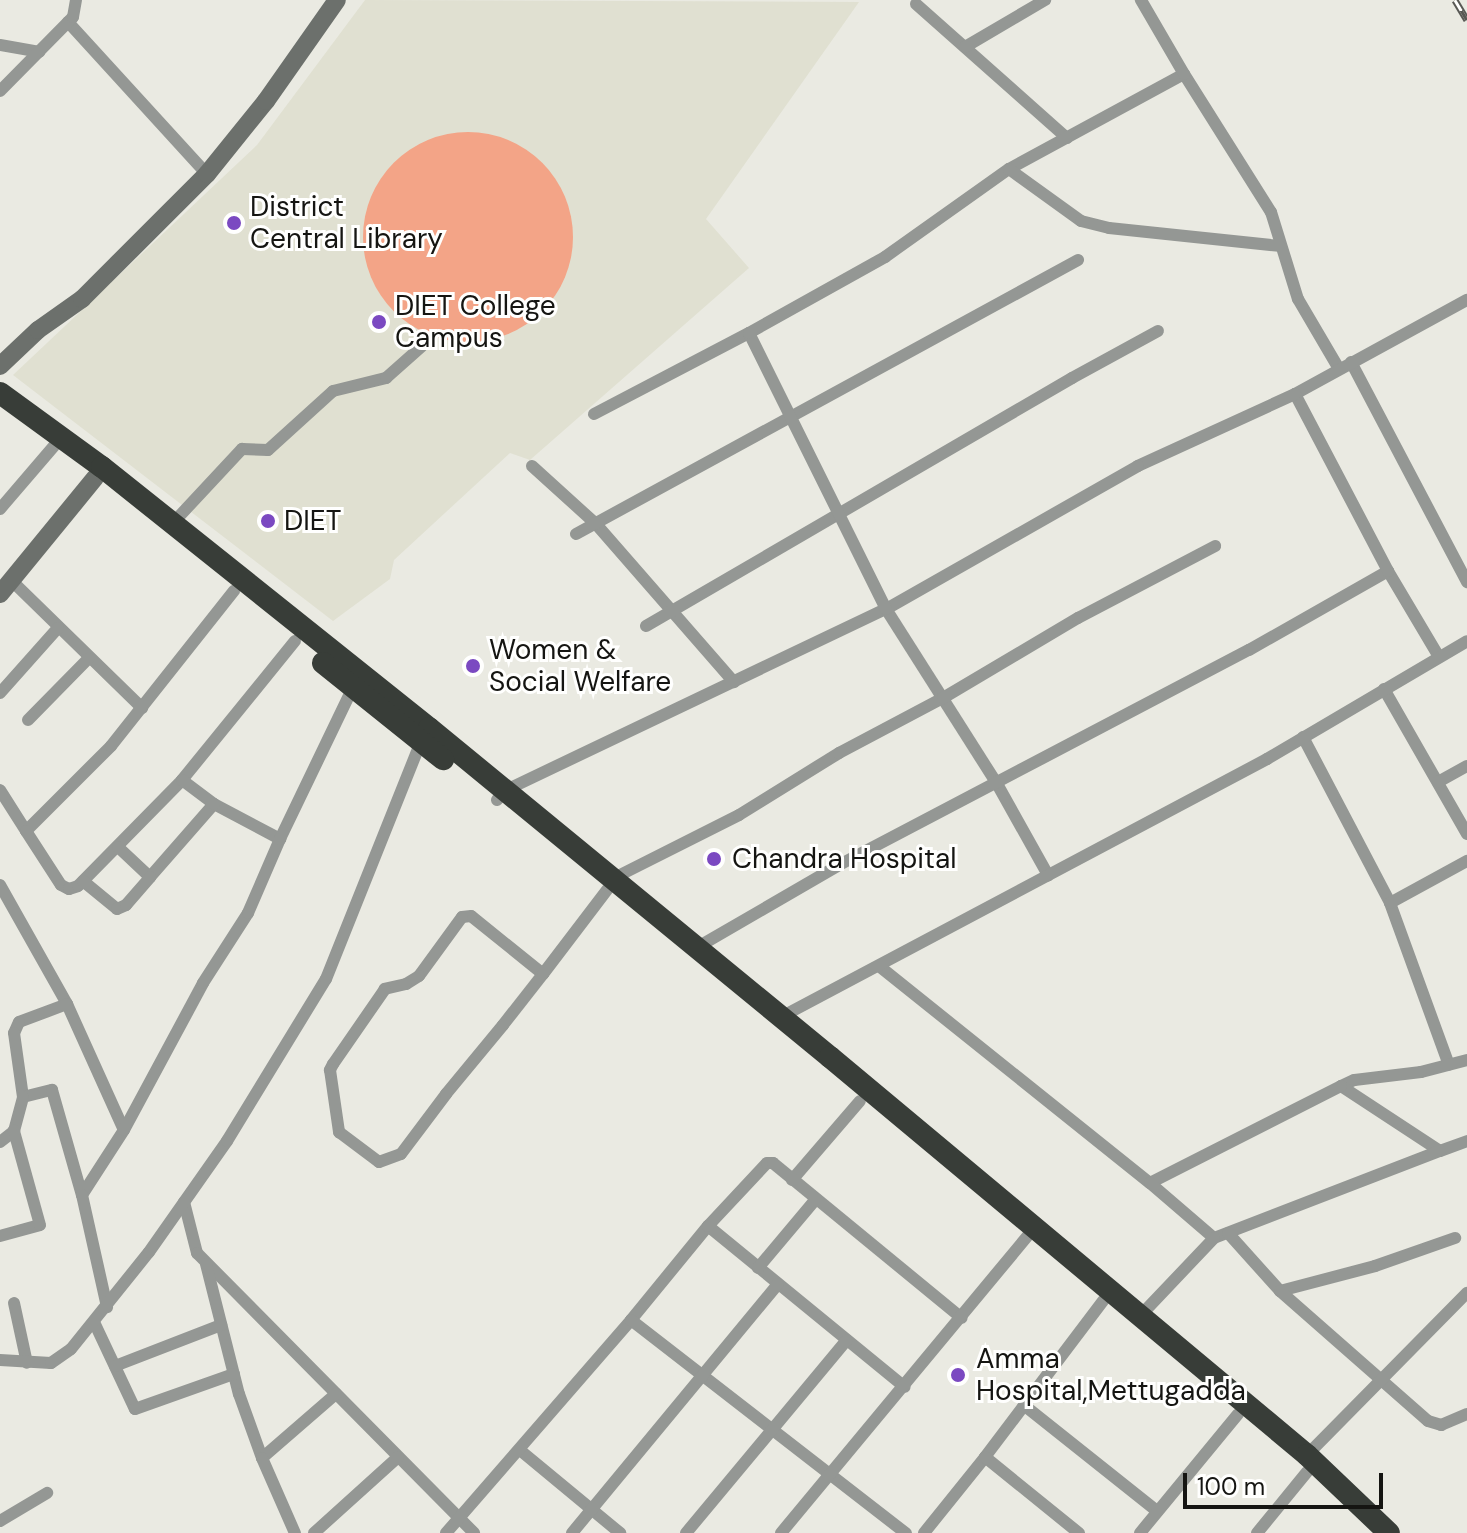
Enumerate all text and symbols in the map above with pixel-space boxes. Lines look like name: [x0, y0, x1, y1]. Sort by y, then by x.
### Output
place label: District Central Library: [250, 190, 443, 256]
marker: District Central Library: [225, 214, 243, 232]
place label: DIET College Campus: [395, 289, 556, 355]
marker: DIET College Campus: [370, 313, 388, 331]
place label: DIET: [284, 504, 341, 538]
marker: DIET: [259, 512, 277, 530]
place label: Women & Social Welfare: [489, 633, 671, 699]
marker: Women & Social Welfare: [464, 657, 482, 675]
place label: Chandra Hospital: [732, 842, 957, 876]
marker: Chandra Hospital: [703, 848, 725, 870]
place label: Amma Hospital,Mettugadda: [976, 1342, 1246, 1408]
marker: Amma Hospital,Mettugadda: [947, 1364, 969, 1386]
scale bar: [1187, 1457, 1387, 1507]
text: 100 m: [1197, 1471, 1265, 1502]

